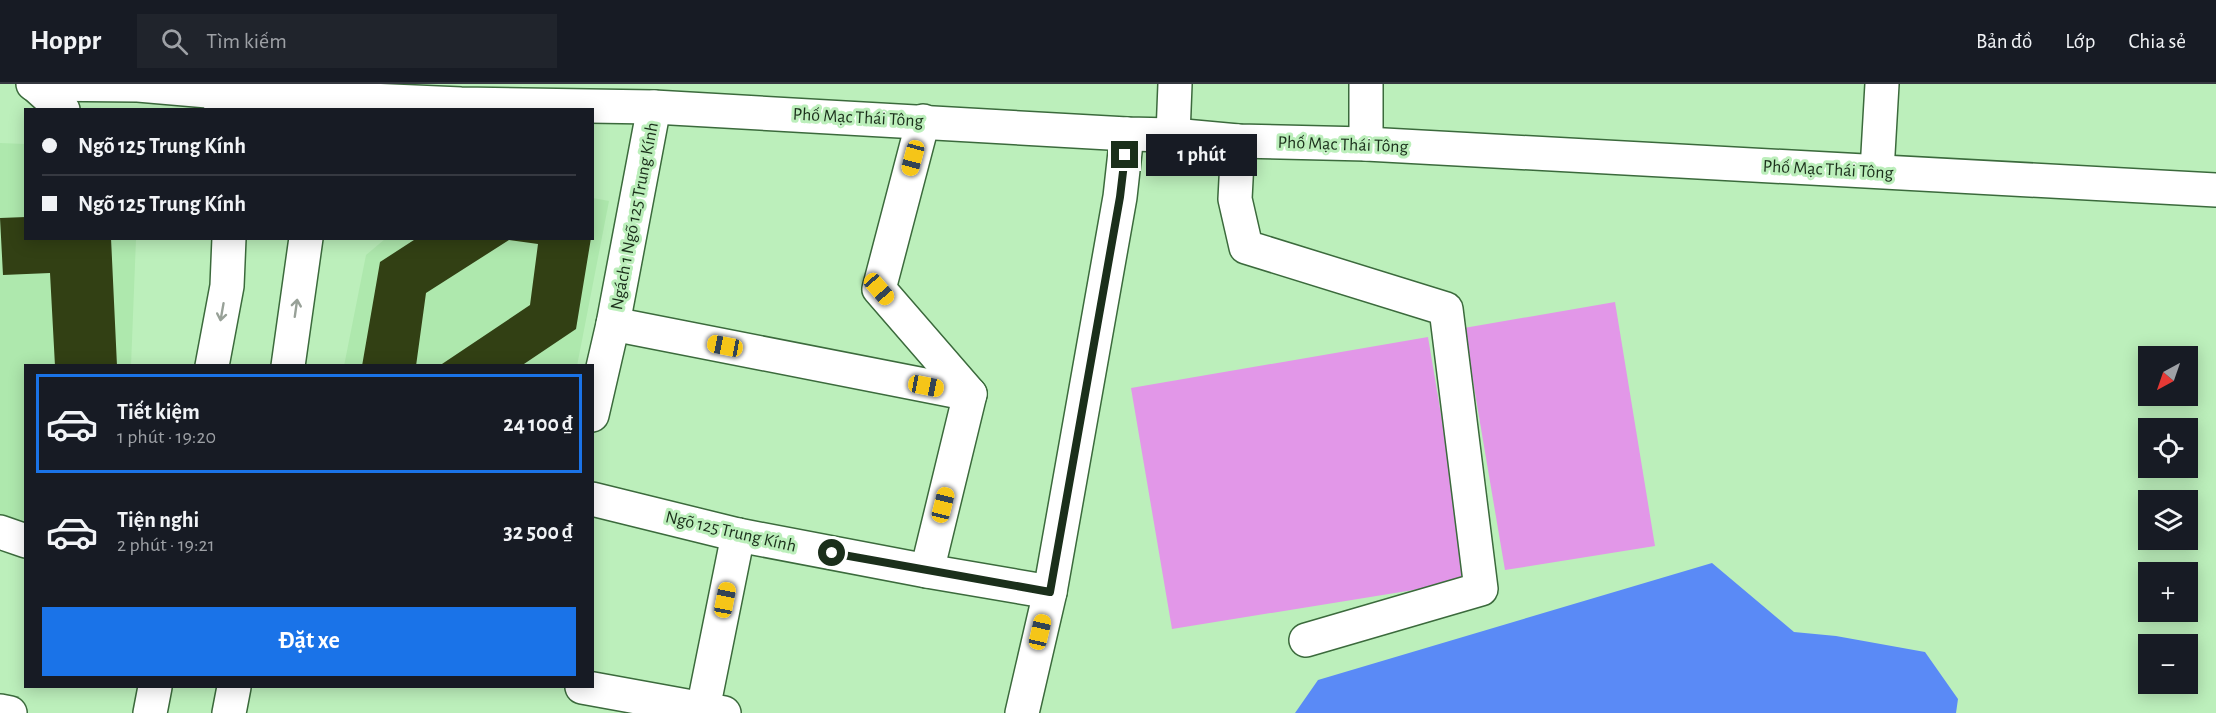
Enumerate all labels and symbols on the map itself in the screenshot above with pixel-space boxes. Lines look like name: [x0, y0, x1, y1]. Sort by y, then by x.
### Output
street label: Phố Mạc Thái Tông: [792, 105, 924, 130]
street label: Ngách 1 Ngõ 125 Trung Kính: [608, 121, 662, 312]
street label: Phố Mạc Thái Tông: [1277, 133, 1409, 156]
callout: 1 phút: [1146, 134, 1257, 176]
car: [900, 138, 926, 178]
route end: [1111, 141, 1138, 168]
street label: Phố Mạc Thái Tông: [1762, 157, 1894, 182]
car: [860, 270, 898, 308]
one-way arrow: [291, 299, 302, 318]
one-way arrow: [216, 301, 227, 321]
car: [706, 334, 744, 358]
north arrow: [2138, 346, 2198, 406]
car: [907, 374, 945, 398]
car: [930, 485, 956, 525]
street label: Ngõ 125 Trung Kính: [664, 508, 798, 556]
route start: [818, 539, 845, 566]
car: [713, 581, 737, 619]
car: [1027, 612, 1053, 652]

